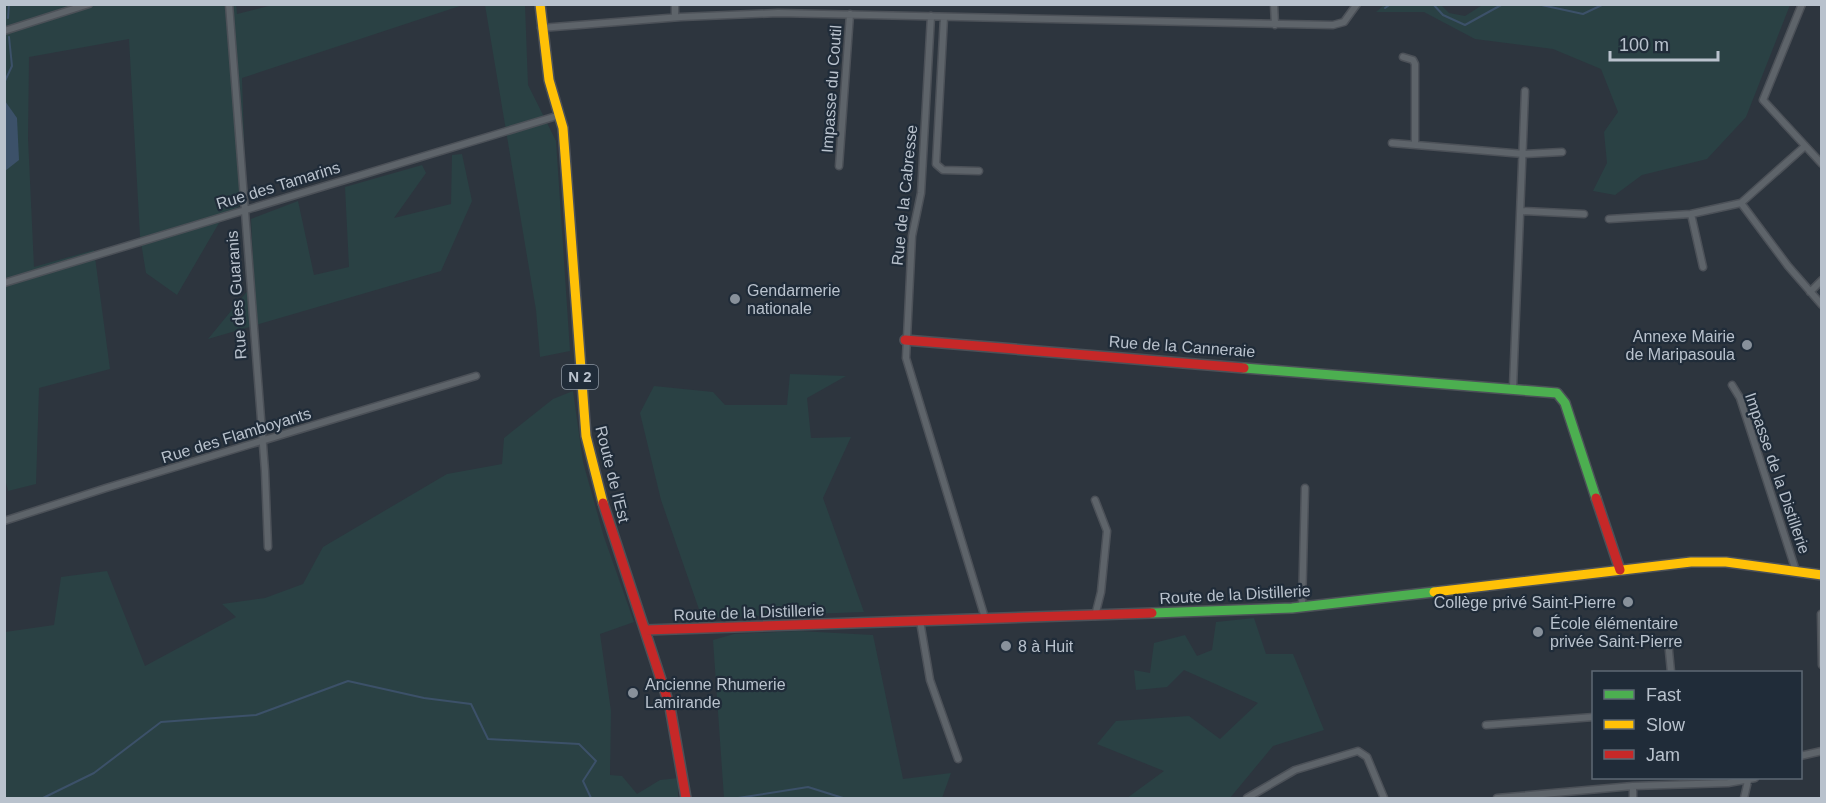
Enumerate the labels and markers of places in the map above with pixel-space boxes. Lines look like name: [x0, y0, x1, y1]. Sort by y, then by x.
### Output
place label: Gendarmerie nationale: [747, 282, 840, 317]
marker: Gendarmerie nationale: [728, 292, 742, 306]
place label: Annexe Mairie de Maripasoula: [1626, 328, 1735, 363]
marker: Annexe Mairie de Maripasoula: [1740, 338, 1754, 352]
place label: Collège privé Saint-Pierre: [1434, 594, 1616, 611]
marker: Collège privé Saint-Pierre: [1621, 595, 1635, 609]
place label: École élémentaire privée Saint-Pierre: [1550, 614, 1683, 650]
marker: École élémentaire privée Saint-Pierre: [1531, 625, 1545, 639]
place label: 8 à Huit: [1018, 638, 1074, 655]
marker: 8 à Huit: [999, 639, 1013, 653]
place label: Ancienne Rhumerie Lamirande: [645, 676, 786, 711]
marker: Ancienne Rhumerie Lamirande: [626, 686, 640, 700]

